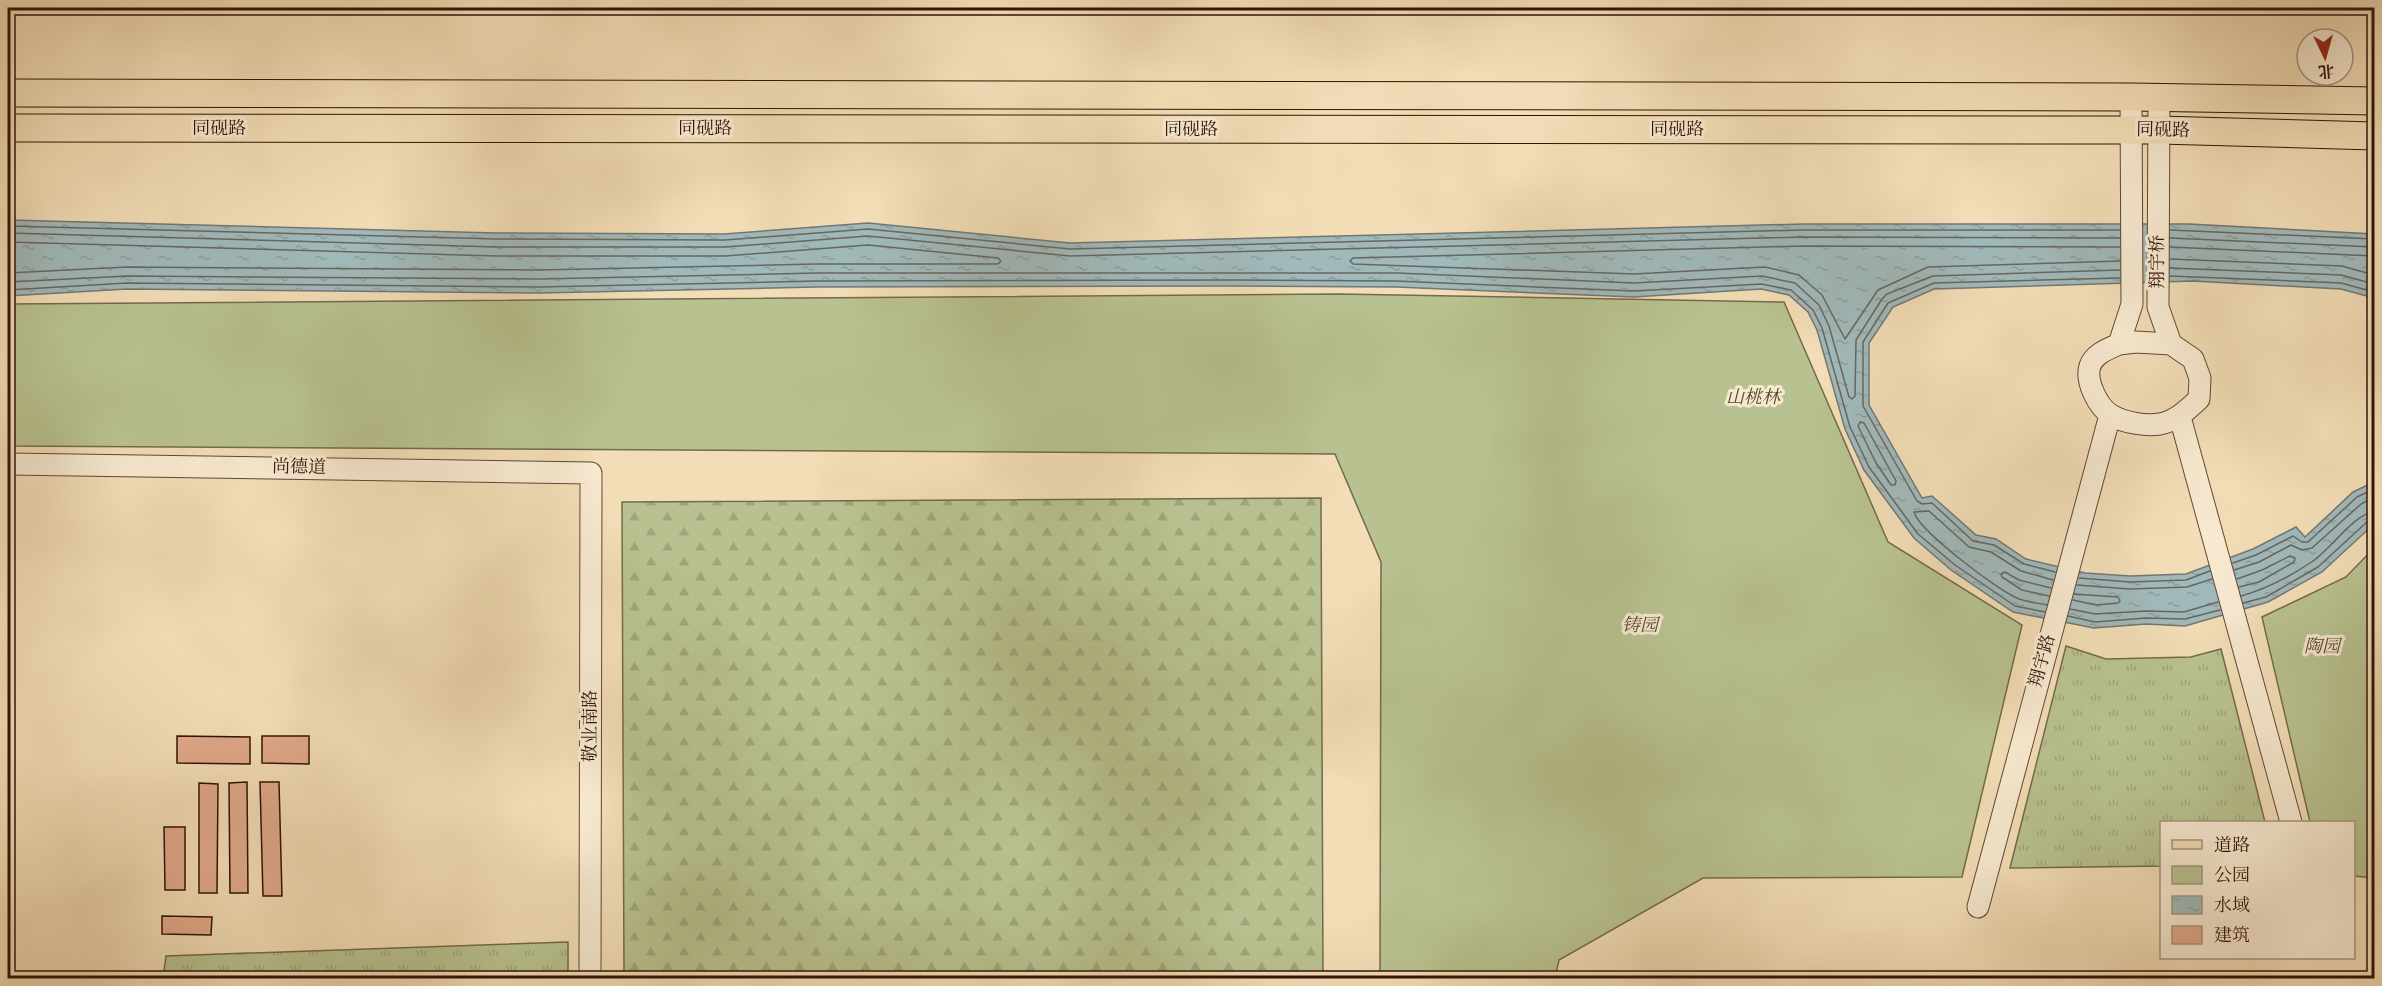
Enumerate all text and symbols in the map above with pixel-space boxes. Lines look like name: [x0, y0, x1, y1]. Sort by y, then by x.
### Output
north arrow: [2295, 27, 2355, 87]
text: 北: [2317, 59, 2335, 81]
street label: 同砚路: [192, 118, 246, 141]
street label: 同砚路: [678, 118, 732, 141]
street label: 同砚路: [1164, 119, 1218, 142]
street label: 同砚路: [1650, 119, 1704, 142]
street label: 同砚路: [2136, 119, 2190, 143]
street label: 翔宇桥: [2147, 235, 2170, 289]
park label: 山桃林: [1726, 387, 1783, 410]
street label: 尚德道: [272, 456, 326, 480]
park label: 铸园: [1622, 615, 1661, 638]
street label: 翔宇路: [2025, 632, 2061, 690]
park label: 陶园: [2304, 636, 2343, 659]
street label: 敬业南路: [580, 690, 603, 762]
legend: [2160, 821, 2355, 959]
text: 道路: [2214, 835, 2250, 858]
text: 公园: [2214, 865, 2250, 888]
text: 水域: [2214, 895, 2250, 918]
text: 建筑: [2214, 925, 2250, 948]

